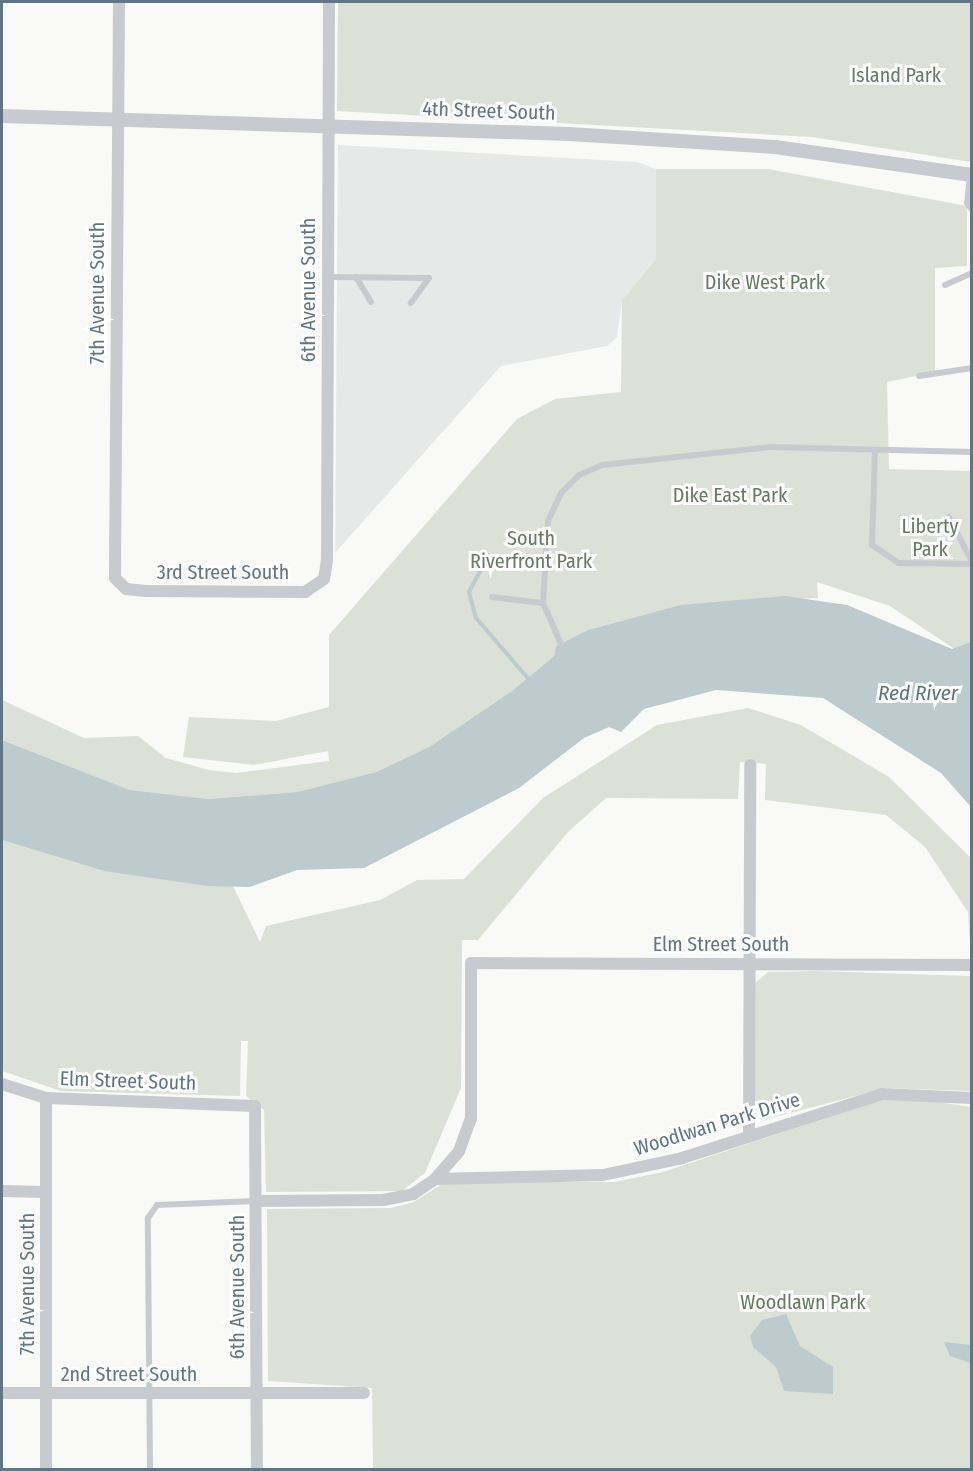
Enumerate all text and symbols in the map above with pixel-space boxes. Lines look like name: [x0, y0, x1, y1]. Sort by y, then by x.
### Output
park label: Island Park: [851, 63, 941, 87]
street label: 4th Street South: [422, 97, 556, 125]
street label: 6th Avenue South: [296, 218, 320, 362]
street label: 7th Avenue South: [85, 222, 109, 364]
park label: Dike West Park: [705, 270, 825, 294]
park label: Dike East Park: [673, 483, 787, 507]
park label: Liberty Park: [902, 515, 958, 562]
park label: South Riverfront Park: [470, 526, 592, 573]
street label: 3rd Street South: [157, 560, 289, 584]
water label: Red River: [878, 680, 958, 706]
street label: Elm Street South: [653, 932, 789, 956]
street label: Elm Street South: [59, 1067, 197, 1095]
street label: Woodlwan Park Drive: [631, 1087, 803, 1161]
street label: 7th Avenue South: [15, 1213, 39, 1355]
street label: 6th Avenue South: [225, 1215, 249, 1359]
park label: Woodlawn Park: [740, 1290, 866, 1314]
street label: 2nd Street South: [61, 1362, 197, 1386]

